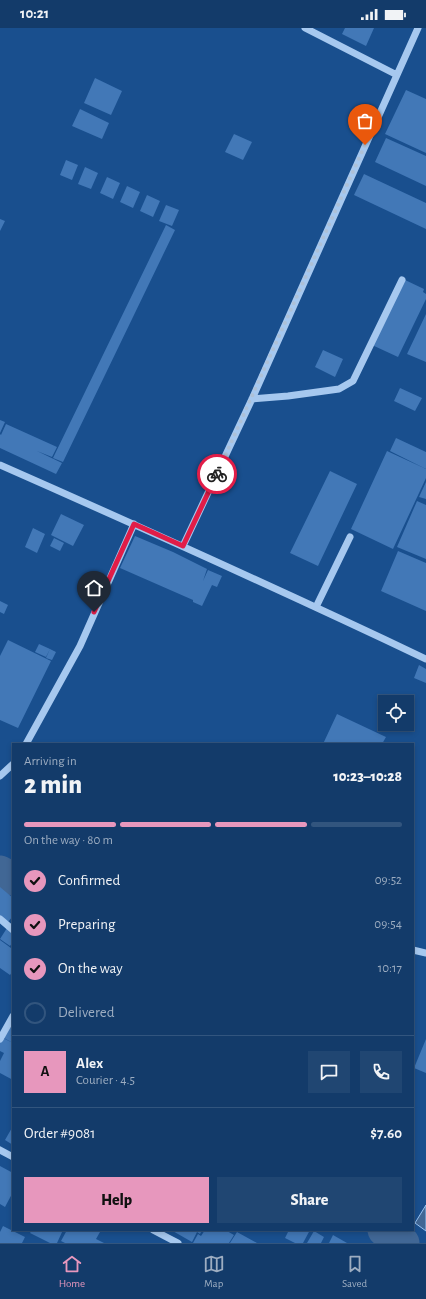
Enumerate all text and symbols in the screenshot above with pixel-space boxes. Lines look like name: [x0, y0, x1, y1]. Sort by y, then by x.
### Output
text: 10:21: [20, 6, 49, 21]
pin: [348, 104, 382, 145]
icon: bag: [354, 110, 376, 132]
courier: [197, 454, 237, 494]
icon: bike: [206, 463, 228, 485]
pin: [77, 571, 111, 612]
icon: home: [83, 577, 105, 599]
map controls: [378, 695, 414, 731]
button: locate: [378, 695, 414, 731]
text: Arriving in: [24, 755, 77, 768]
text: 10:23–10:28: [333, 769, 402, 784]
text: 2 min: [24, 772, 82, 798]
text: On the way · 80 m: [24, 834, 113, 847]
icon: check: [24, 870, 46, 892]
text: Confirmed: [58, 873, 120, 888]
text: 09:52: [375, 874, 402, 887]
icon: check: [24, 914, 46, 936]
text: Preparing: [58, 917, 115, 932]
text: 09:54: [374, 918, 402, 931]
icon: check: [24, 958, 46, 980]
text: On the way: [58, 961, 123, 976]
text: 10:17: [378, 962, 402, 975]
text: Delivered: [58, 1005, 115, 1020]
button: chat: [308, 1051, 350, 1093]
button: phone: [360, 1051, 402, 1093]
text: Alex: [76, 1056, 103, 1071]
text: A: [40, 1064, 50, 1079]
text: Courier · 4.5: [76, 1074, 135, 1087]
text: Order #9081: [24, 1126, 95, 1141]
text: $7.60: [370, 1126, 402, 1141]
button: Help: [24, 1177, 209, 1223]
button: Share: [217, 1177, 402, 1223]
tab: Home: [59, 1253, 85, 1290]
tab: Map: [203, 1253, 225, 1290]
tab: Saved: [342, 1253, 367, 1290]

